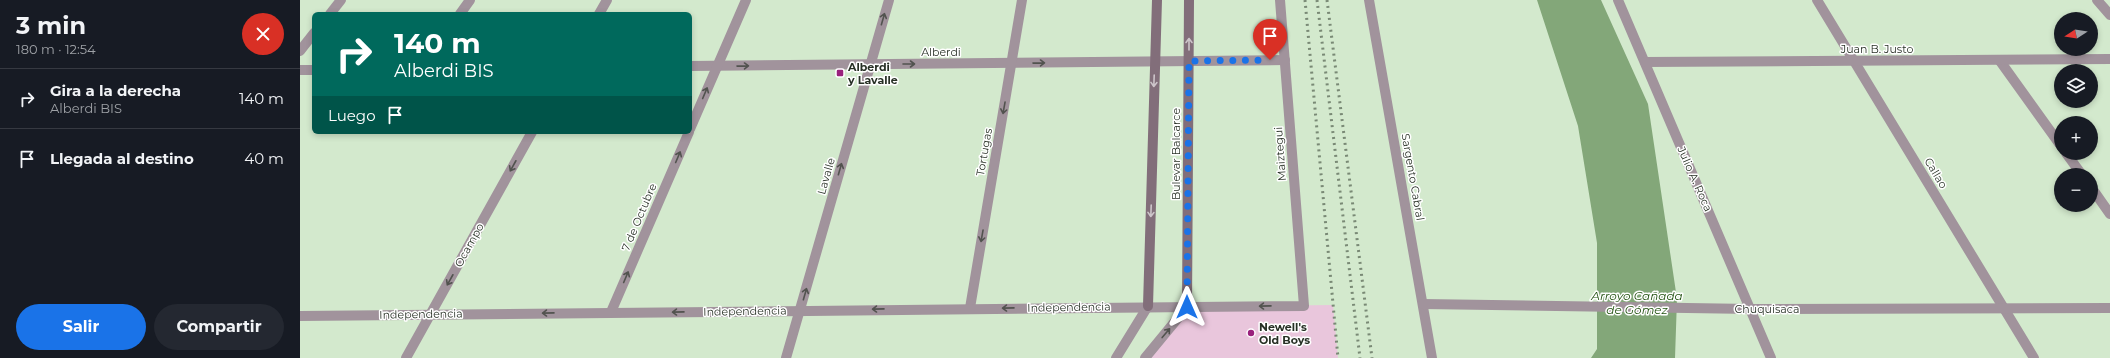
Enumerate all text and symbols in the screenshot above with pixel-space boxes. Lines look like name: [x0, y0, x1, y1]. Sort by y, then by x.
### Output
text: 3 min: [16, 11, 86, 40]
one-way arrow: [880, 12, 887, 25]
north arrow: [2054, 12, 2098, 56]
map controls: [2054, 12, 2098, 212]
button: close: [242, 13, 284, 55]
pin: [1253, 19, 1287, 60]
icon: arrive: [1259, 25, 1281, 47]
text: 140 m: [394, 26, 481, 60]
icon: right: [328, 28, 380, 80]
one-way arrow: [1185, 38, 1193, 51]
text: 180 m · 12:54: [16, 41, 96, 57]
street label: Juan B. Justo: [1840, 42, 1913, 56]
street label: Alberdi: [921, 45, 961, 59]
one-way arrow: [1032, 59, 1045, 67]
text: Alberdi BIS: [394, 60, 494, 82]
place label: Alberdi y Lavalle: [847, 60, 898, 87]
one-way arrow: [902, 60, 915, 68]
one-way arrow: [736, 62, 749, 70]
button: layers: [2054, 64, 2098, 108]
marker: Alberdi y Lavalle: [835, 68, 845, 78]
one-way arrow: [1151, 74, 1158, 87]
text: Gira a la derecha: [50, 81, 181, 100]
icon: right: [16, 88, 38, 110]
one-way arrow: [702, 88, 710, 100]
text: 140 m: [239, 89, 284, 108]
text: Alberdi BIS: [50, 100, 122, 116]
one-way arrow: [1000, 101, 1008, 114]
icon: arrive: [384, 104, 406, 126]
text: Luego: [328, 106, 376, 125]
street label: Bulevar Balcarce: [1169, 108, 1183, 200]
button: +: [2054, 116, 2098, 160]
street label: Tortugas: [973, 126, 995, 177]
street label: Maiztegui: [1271, 126, 1289, 182]
street label: Sargento Cabral: [1398, 132, 1428, 222]
street label: Julio A. Roca: [1674, 143, 1716, 214]
icon: arrive: [16, 148, 38, 170]
text: Llegada al destino: [50, 149, 194, 168]
text: 40 m: [244, 149, 284, 168]
one-way arrow: [675, 152, 682, 164]
street label: Callao: [1921, 155, 1951, 191]
street label: Lavalle: [814, 156, 838, 196]
one-way arrow: [509, 160, 516, 172]
one-way arrow: [837, 162, 844, 175]
button: −: [2054, 168, 2098, 212]
street label: 7 de Octubre: [618, 181, 660, 253]
one-way arrow: [1147, 204, 1154, 217]
street label: Ocampo: [451, 221, 487, 269]
one-way arrow: [978, 229, 986, 242]
one-way arrow: [623, 271, 631, 283]
one-way arrow: [446, 274, 453, 286]
position arrow: [1166, 286, 1208, 328]
one-way arrow: [802, 287, 809, 300]
water label: Arroyo Cañada de Gómez: [1590, 288, 1683, 317]
street label: Independencia: [1027, 299, 1111, 315]
one-way arrow: [1259, 302, 1272, 310]
street label: Chuquisaca: [1735, 302, 1799, 316]
street label: Independencia: [703, 303, 787, 319]
button: Salir: [16, 304, 146, 350]
button: Compartir: [154, 304, 284, 350]
one-way arrow: [1002, 304, 1015, 312]
one-way arrow: [872, 305, 885, 313]
street label: Independencia: [379, 306, 463, 322]
one-way arrow: [672, 308, 685, 316]
one-way arrow: [542, 309, 555, 317]
place label: Newell's Old Boys: [1259, 320, 1310, 347]
one-way arrow: [1162, 327, 1171, 338]
marker: Newell's Old Boys: [1246, 328, 1256, 338]

